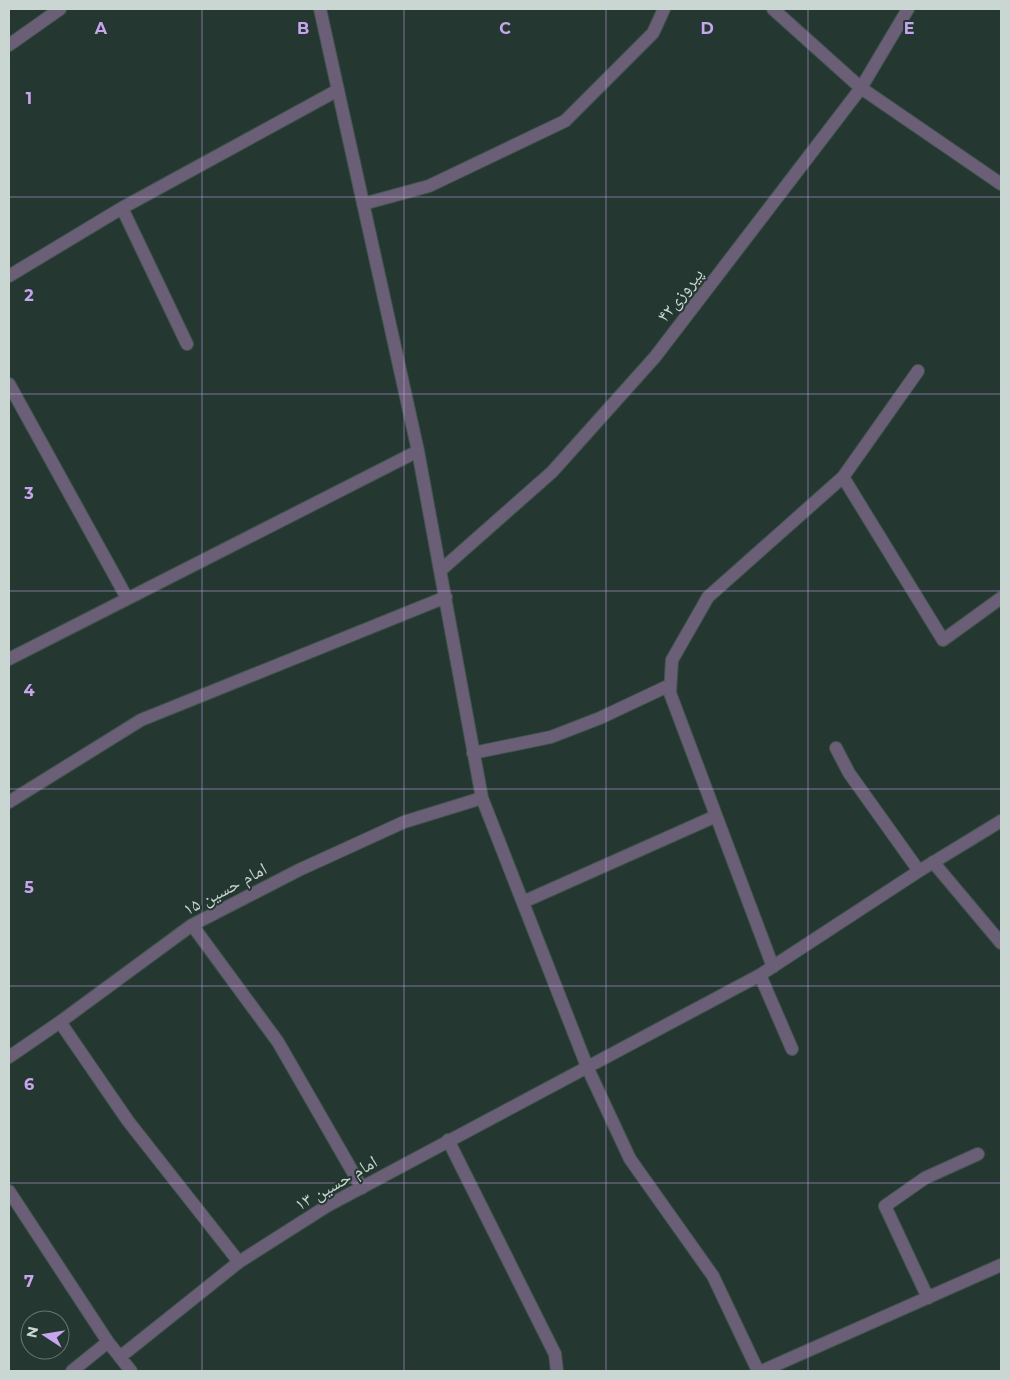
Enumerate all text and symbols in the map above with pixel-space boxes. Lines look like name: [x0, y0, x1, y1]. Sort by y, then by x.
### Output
text: A: [94, 19, 108, 38]
text: B: [297, 19, 309, 38]
text: C: [499, 19, 511, 38]
text: D: [700, 19, 714, 38]
text: E: [904, 19, 914, 38]
text: 1: [26, 89, 32, 108]
street label: پیروزی۴۲: [652, 264, 708, 327]
text: 2: [24, 286, 34, 305]
text: 3: [23, 484, 34, 503]
text: 4: [23, 681, 35, 700]
street label: امام حسین ۱۵: [179, 858, 271, 921]
text: 5: [24, 878, 34, 897]
text: 6: [24, 1075, 34, 1094]
street label: امام حسین ۱۳: [291, 1151, 382, 1216]
text: 7: [24, 1272, 34, 1291]
north arrow: [20, 1310, 70, 1360]
text: N: [22, 1325, 42, 1340]

